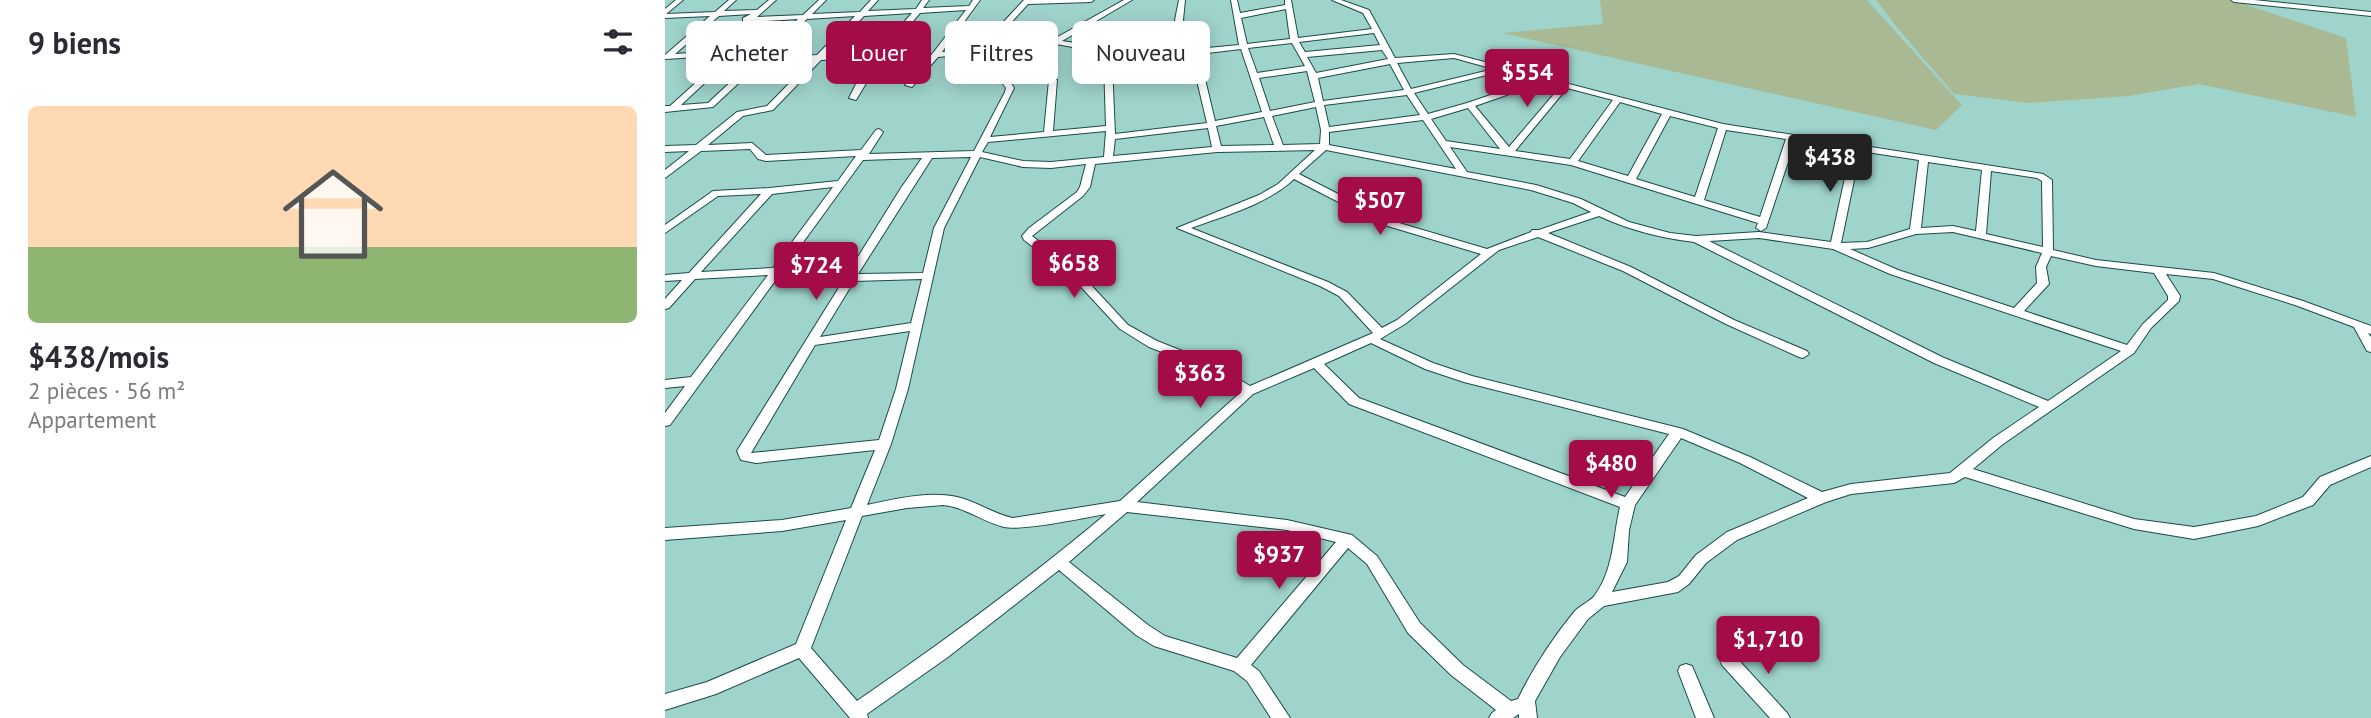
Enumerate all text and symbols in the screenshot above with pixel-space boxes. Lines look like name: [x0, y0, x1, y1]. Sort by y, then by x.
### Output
chip: Acheter: [686, 21, 812, 84]
chip: Louer: [826, 21, 931, 84]
chip: Filtres: [945, 21, 1058, 84]
chip: Nouveau: [1072, 21, 1210, 84]
text: 9 biens: [28, 23, 121, 62]
icon: filters: [599, 23, 637, 61]
pin: $554: [1486, 50, 1568, 109]
text: $554: [1501, 57, 1553, 86]
pin: $438: [1789, 134, 1871, 194]
text: $438: [1804, 142, 1856, 171]
icon: home: [270, 151, 396, 277]
pin: $507: [1339, 177, 1421, 237]
text: $507: [1354, 185, 1406, 214]
pin: $658: [1033, 240, 1115, 300]
pin: $724: [775, 243, 857, 302]
text: $658: [1048, 248, 1100, 277]
text: $724: [790, 250, 842, 279]
text: $438/mois: [28, 337, 169, 376]
pin: $363: [1159, 350, 1241, 410]
text: $363: [1174, 358, 1226, 387]
text: 2 pièces · 56 m²: [28, 376, 185, 405]
text: Appartement: [28, 405, 156, 434]
pin: $480: [1570, 440, 1652, 500]
text: $480: [1585, 448, 1637, 477]
pin: $937: [1238, 532, 1320, 591]
text: $937: [1253, 539, 1305, 568]
pin: $1,710: [1711, 616, 1825, 676]
text: $1,710: [1732, 624, 1804, 653]

